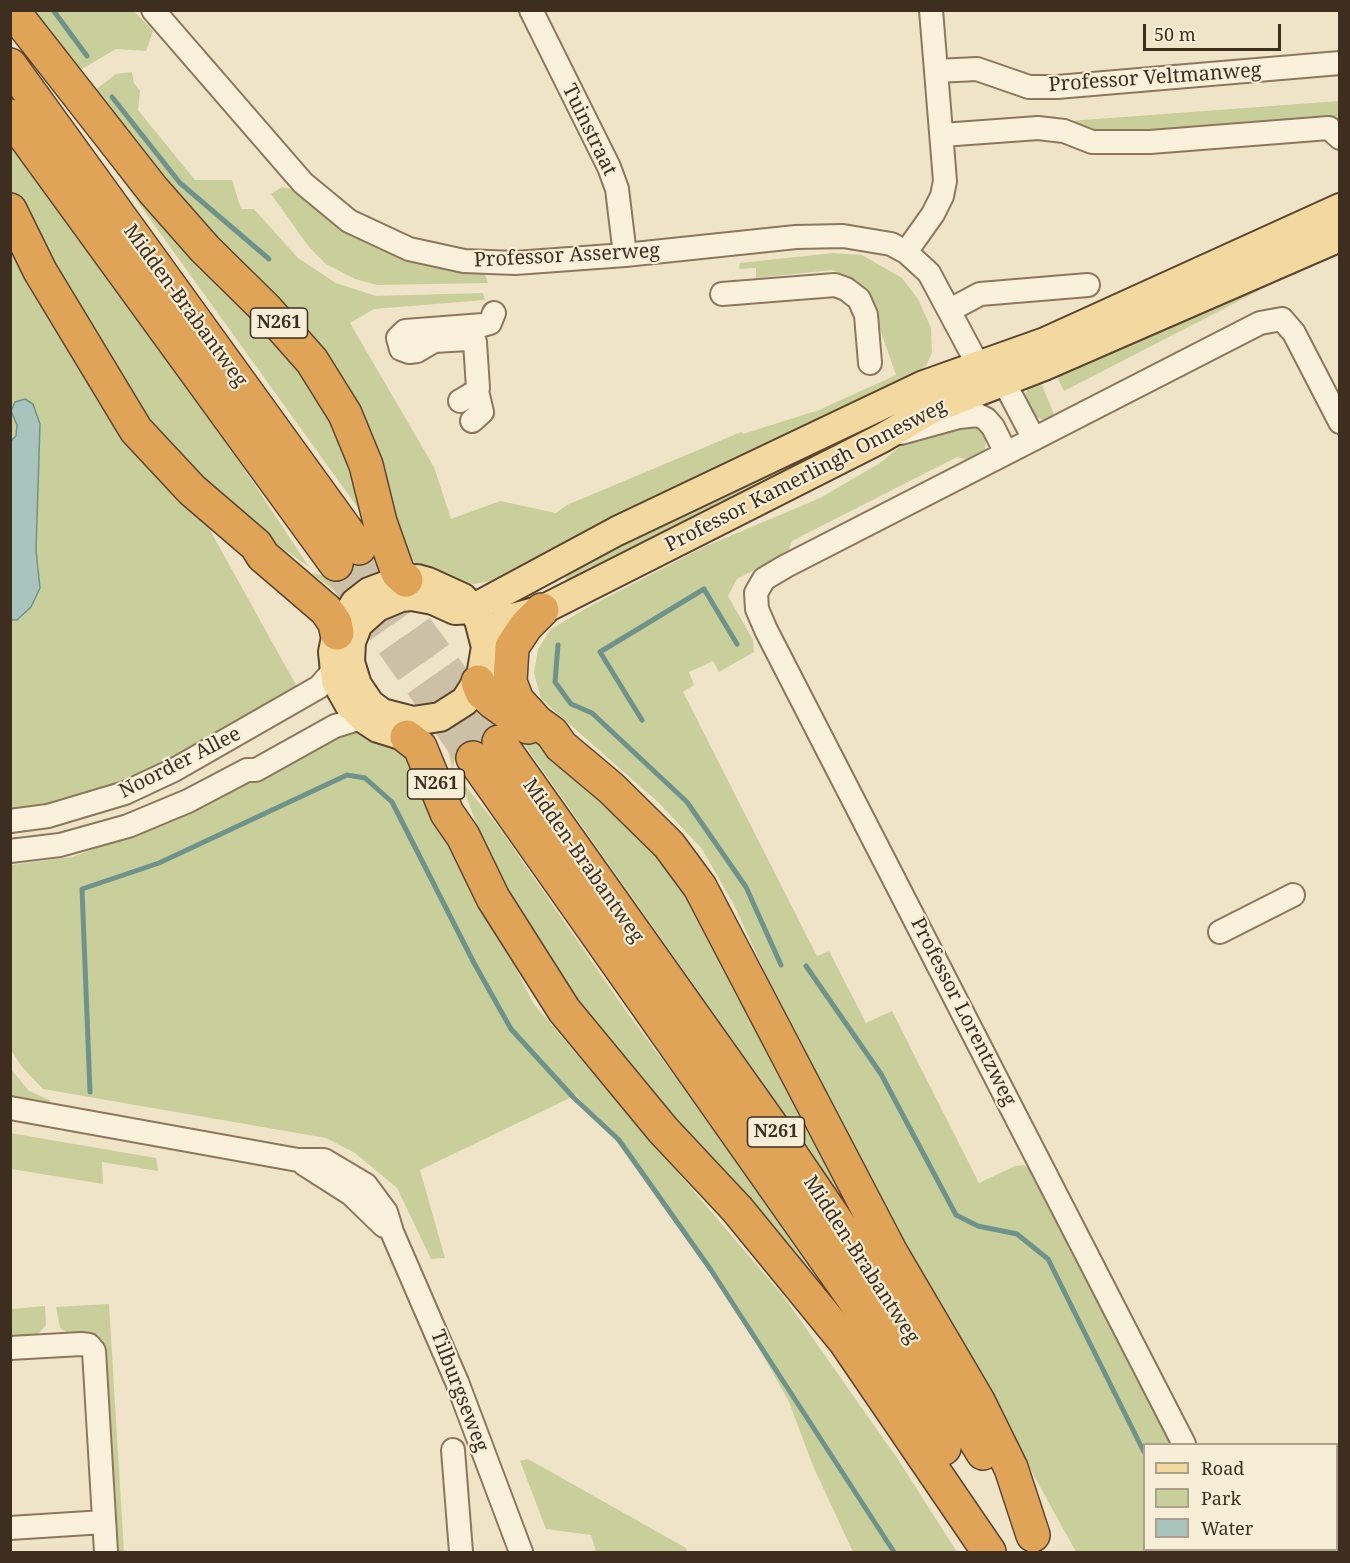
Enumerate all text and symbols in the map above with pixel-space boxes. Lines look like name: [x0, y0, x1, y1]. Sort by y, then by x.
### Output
scale bar: [1146, 12, 1284, 50]
text: 50 m: [1154, 22, 1196, 46]
street label: Professor Veltmanweg: [1048, 59, 1262, 97]
street label: Tuinstraat: [557, 80, 621, 180]
street label: Midden-Brabantweg: [118, 220, 252, 392]
street label: Professor Asserweg: [473, 239, 661, 273]
road number: N261: [250, 308, 308, 338]
street label: Professor Kamerlingh Onnesweg: [661, 394, 951, 558]
street label: Noorder Allee: [115, 722, 245, 804]
road number: N261: [408, 769, 464, 799]
street label: Midden-Brabantweg: [517, 774, 649, 948]
street label: Professor Lorentzweg: [905, 914, 1021, 1110]
road number: N261: [748, 1117, 804, 1147]
street label: Midden-Brabantweg: [798, 1172, 924, 1348]
street label: Tilburgseweg: [425, 1327, 493, 1455]
legend: [1143, 1443, 1338, 1551]
text: Road: [1201, 1456, 1244, 1480]
text: Park: [1201, 1486, 1241, 1510]
text: Water: [1201, 1516, 1253, 1540]

